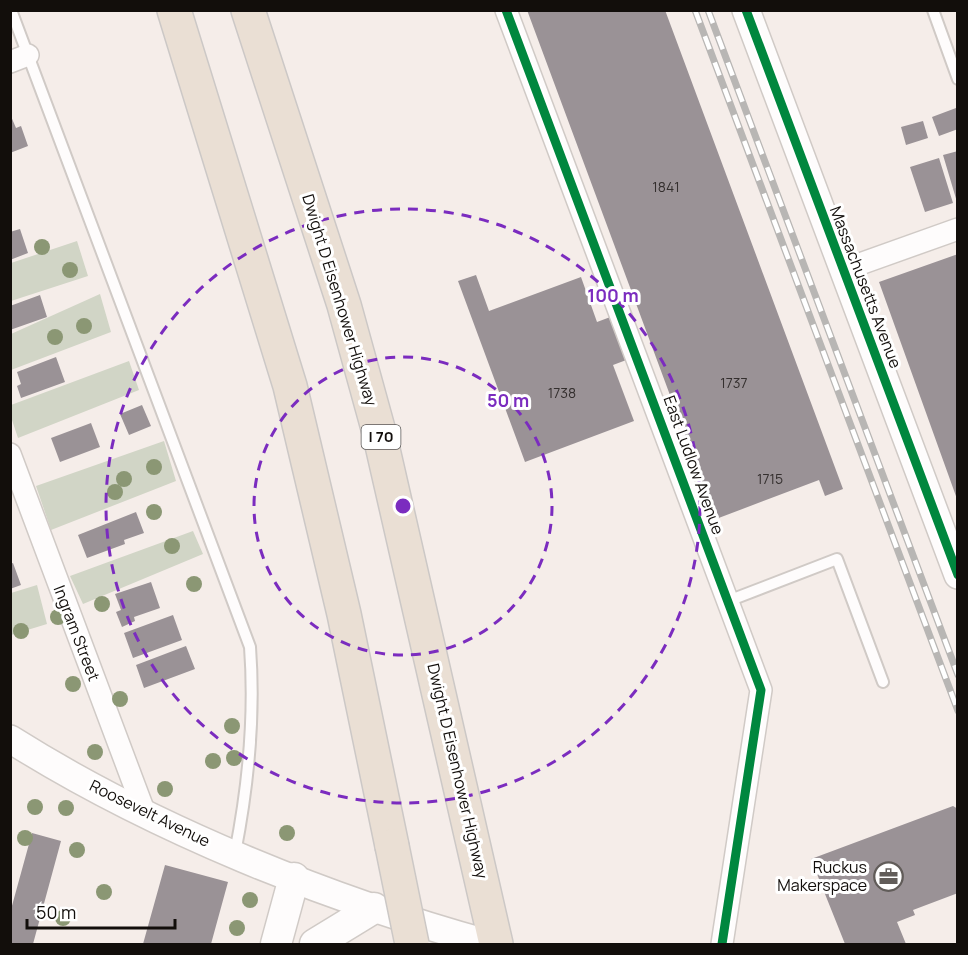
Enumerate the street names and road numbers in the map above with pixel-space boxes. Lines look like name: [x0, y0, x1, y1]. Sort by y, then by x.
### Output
street label: Dwight D Eisenhower Highway: [297, 191, 383, 409]
street label: Massachusetts Avenue: [825, 203, 907, 371]
street label: East Ludlow Avenue: [659, 392, 729, 538]
road number: I 70: [362, 425, 400, 449]
street label: Ingram Street: [49, 582, 105, 684]
street label: Dwight D Eisenhower Highway: [422, 661, 494, 881]
street label: Roosevelt Avenue: [86, 774, 214, 852]

